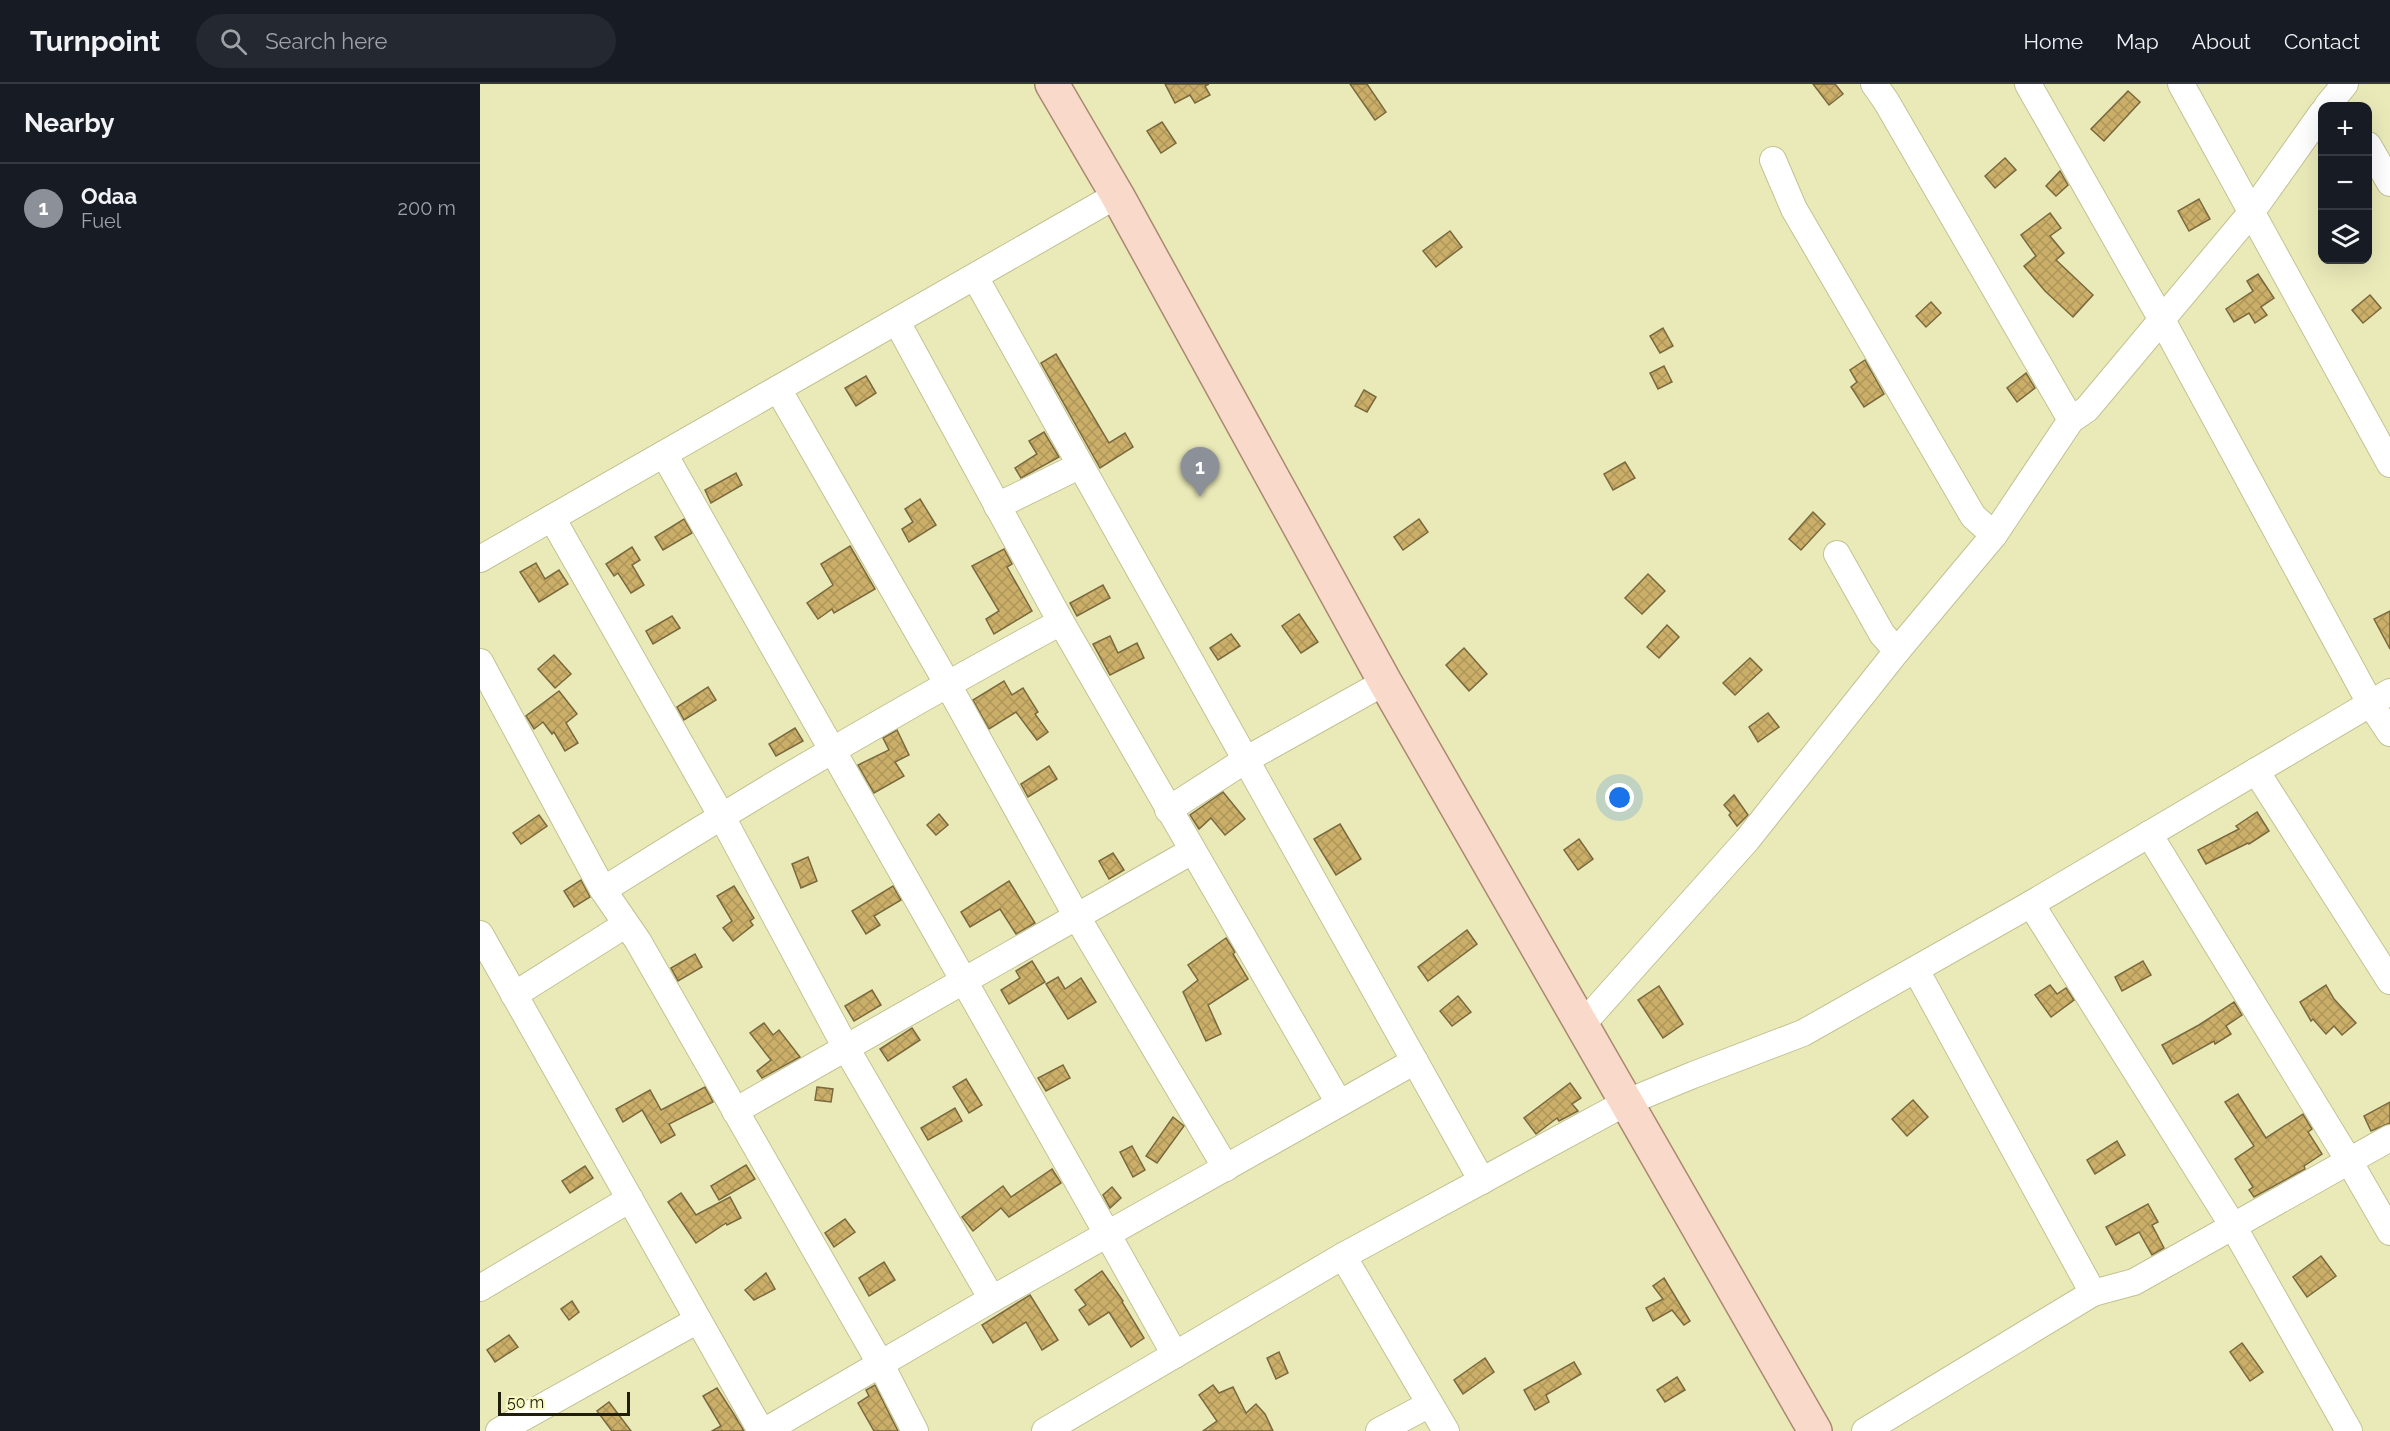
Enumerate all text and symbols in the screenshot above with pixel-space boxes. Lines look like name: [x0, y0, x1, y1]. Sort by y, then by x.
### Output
search box: [196, 14, 616, 68]
text: Turnpoint: [30, 25, 160, 58]
icon: search: [217, 25, 250, 58]
text: Search here: [265, 28, 387, 54]
text: Home: [2024, 29, 2083, 54]
text: Map: [2116, 29, 2159, 54]
text: About: [2192, 29, 2251, 54]
text: Contact: [2284, 29, 2360, 54]
map controls: [2318, 102, 2372, 264]
button: +: [2318, 102, 2372, 156]
text: Nearby: [24, 108, 114, 138]
button: −: [2318, 156, 2372, 210]
text: Odaa: [81, 183, 137, 209]
text: 1: [39, 196, 48, 220]
text: 200 m: [398, 196, 456, 220]
text: Fuel: [81, 209, 121, 233]
button: layers: [2318, 210, 2372, 264]
pin: 1: [1180, 448, 1220, 497]
your location: [1605, 783, 1634, 812]
scale bar: [498, 1389, 630, 1416]
text: 50 m: [507, 1393, 544, 1412]

